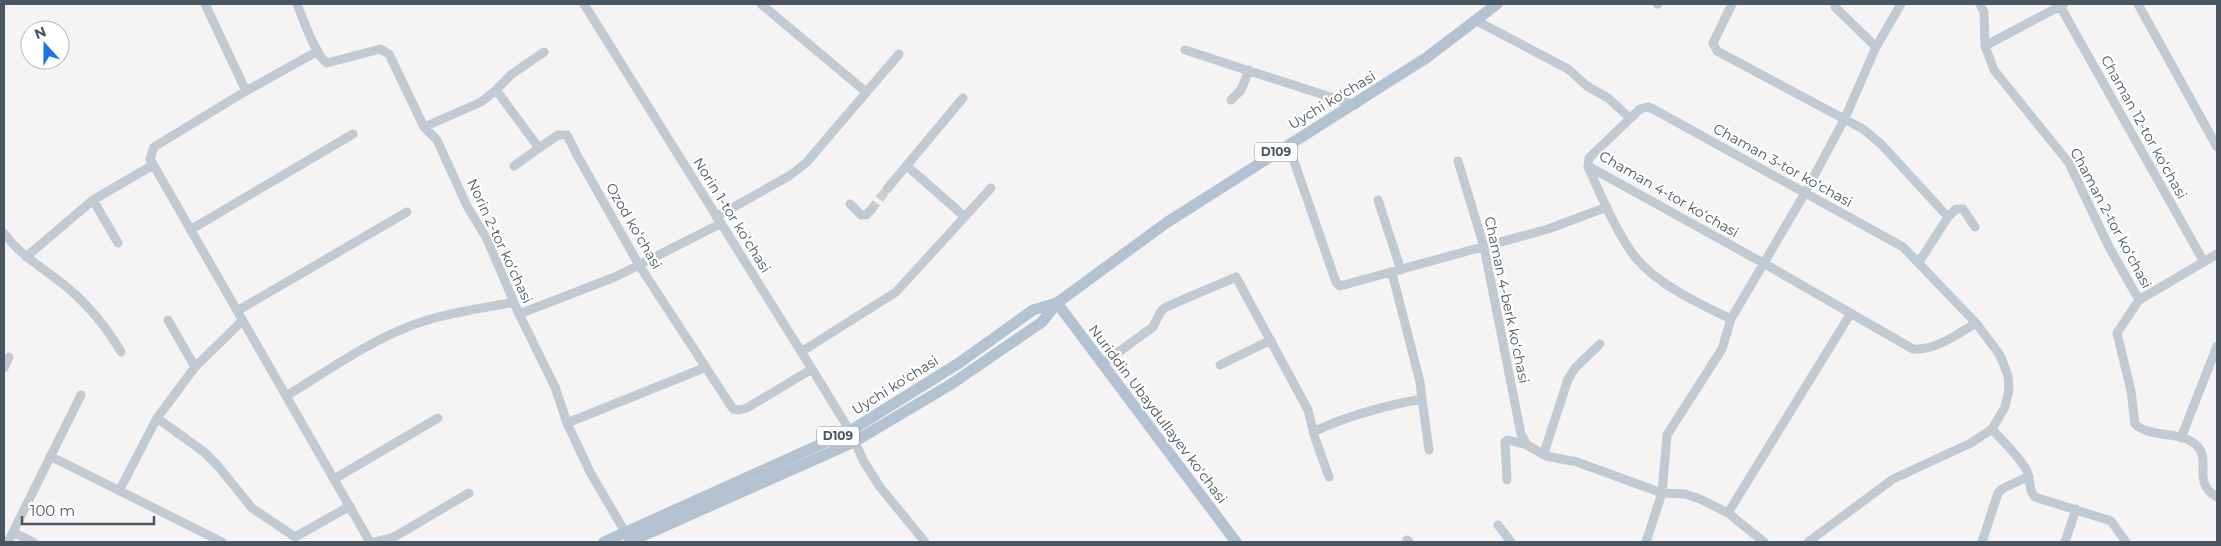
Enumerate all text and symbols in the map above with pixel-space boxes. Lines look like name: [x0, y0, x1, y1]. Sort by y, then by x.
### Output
north arrow: [20, 20, 70, 70]
text: N: [32, 22, 49, 43]
street label: Chaman 12-tor koʻchasi: [2097, 52, 2191, 202]
street label: Uychi ko'chasi: [1285, 67, 1379, 133]
street label: Chaman 3-tor koʻchasi: [1710, 119, 1856, 211]
road number: D109: [1255, 142, 1297, 162]
street label: Chaman 2-tor koʻchasi: [2066, 145, 2156, 291]
street label: Chaman 4-tor koʻchasi: [1596, 147, 1742, 241]
street label: Norin 1-tor koʻchasi: [689, 154, 775, 276]
street label: Norin 2-tor koʻchasi: [463, 176, 537, 306]
street label: Ozod koʻchasi: [602, 180, 666, 272]
street label: Chaman 4-berk koʻchasi: [1481, 215, 1533, 385]
street label: Nuriddin Ubaydullayev koʻchasi: [1085, 321, 1231, 507]
street label: Uychi ko'chasi: [848, 351, 942, 419]
road number: D109: [817, 426, 859, 446]
scale bar: [22, 494, 155, 526]
text: 100 m: [30, 501, 75, 520]

